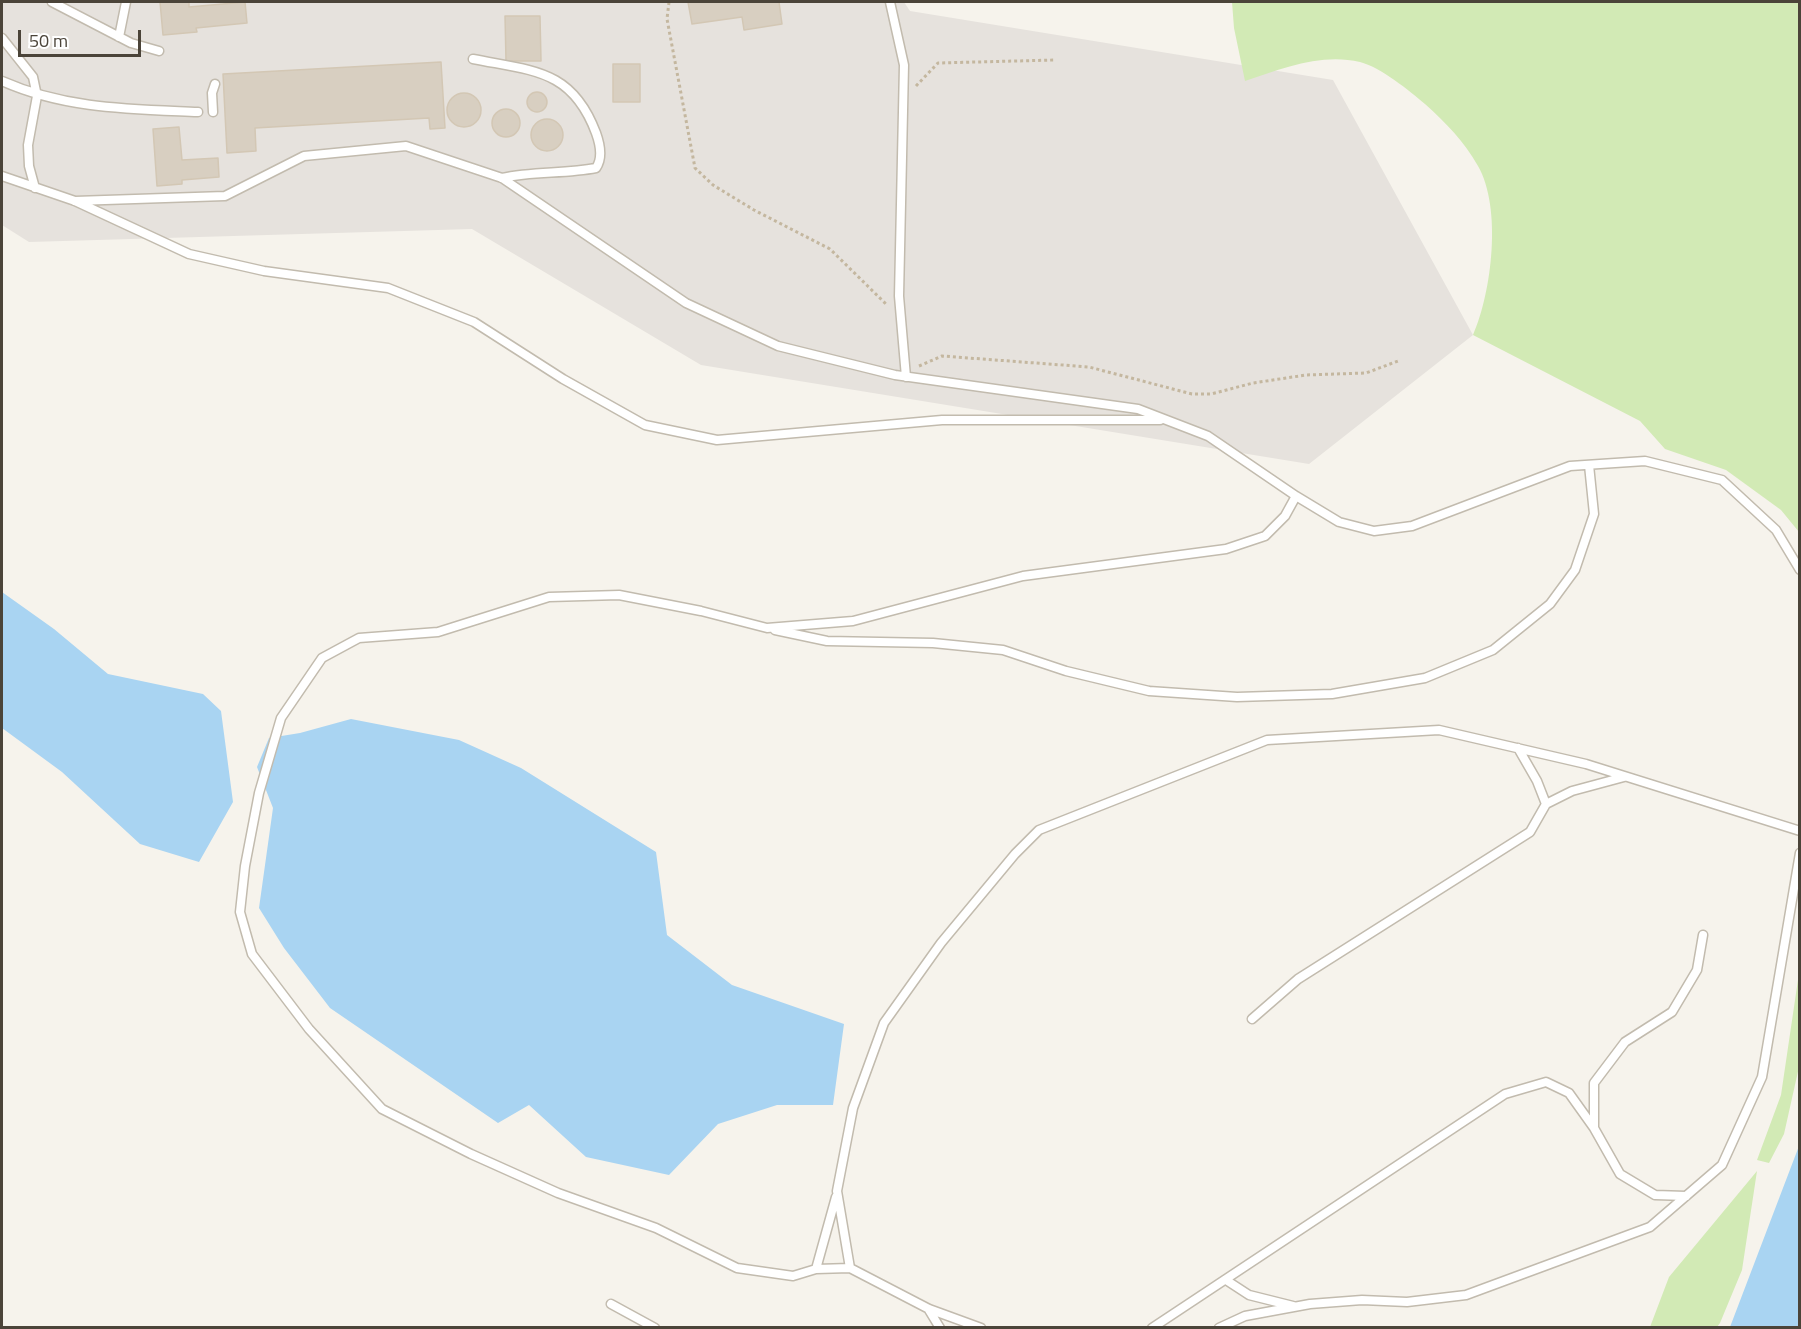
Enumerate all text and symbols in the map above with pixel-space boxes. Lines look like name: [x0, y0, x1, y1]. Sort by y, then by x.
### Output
scale bar: [21, 18, 144, 56]
text: 50 m: [29, 27, 68, 54]

